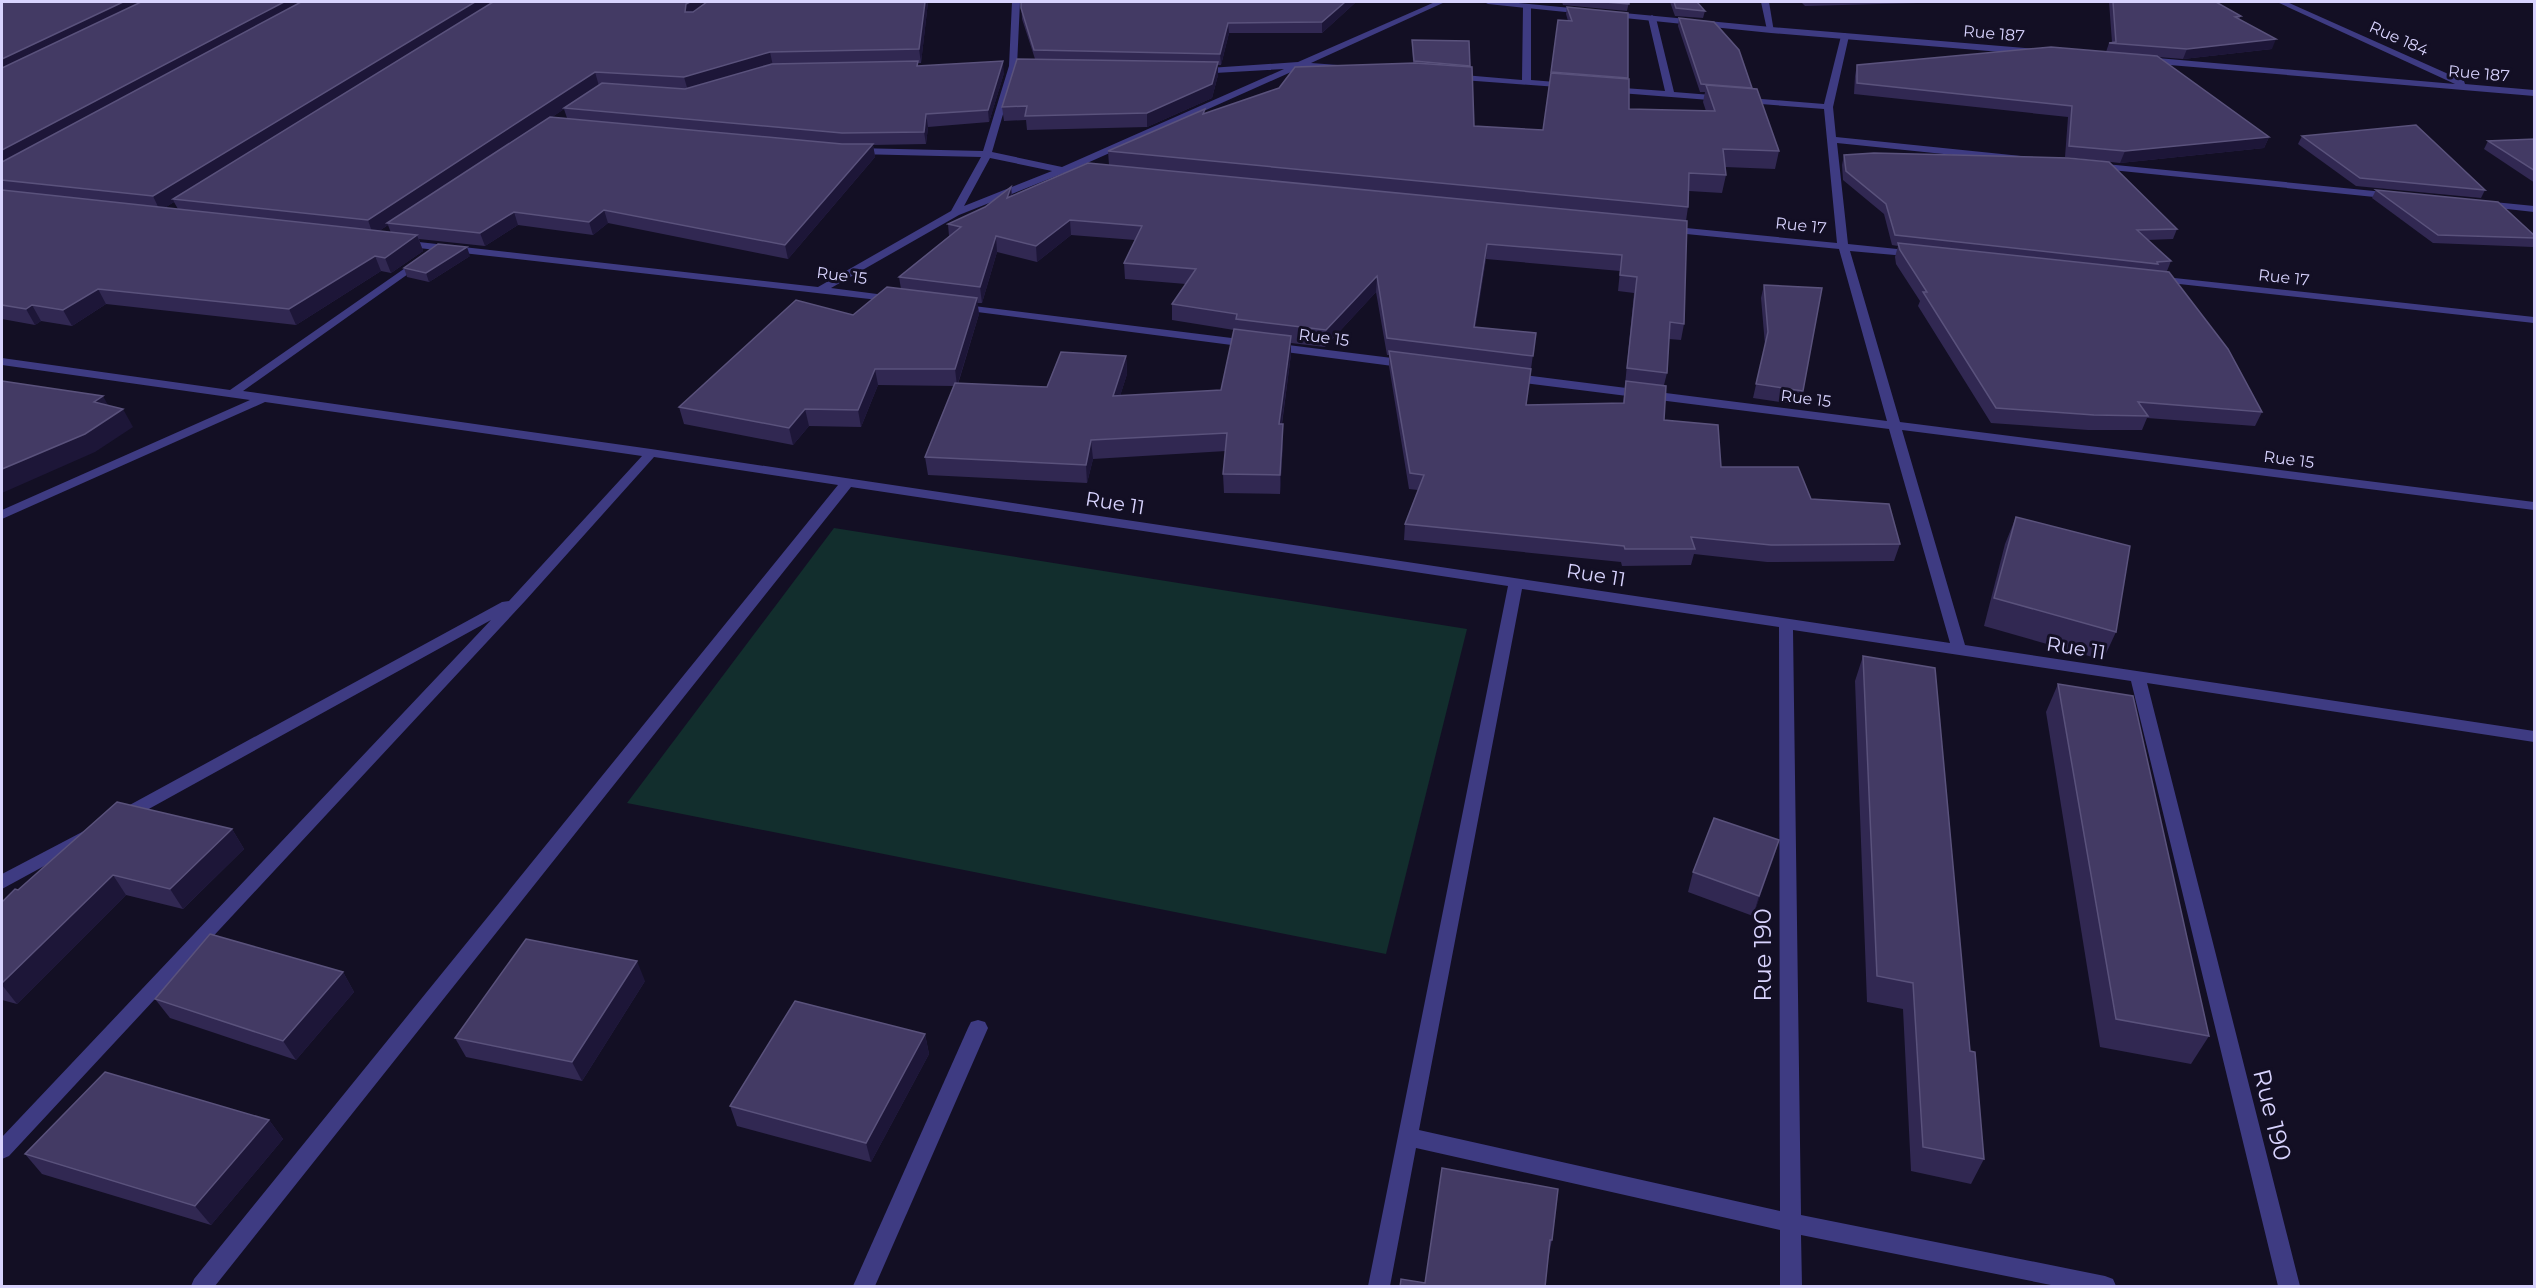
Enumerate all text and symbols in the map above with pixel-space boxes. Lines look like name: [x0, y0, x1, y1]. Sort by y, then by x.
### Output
street label: Rue 184: [2366, 17, 2432, 60]
street label: Rue 187: [1962, 21, 2025, 46]
street label: Rue 187: [2447, 61, 2510, 86]
street label: Rue 17: [1774, 213, 1827, 238]
street label: Rue 15: [815, 263, 868, 288]
street label: Rue 17: [2257, 265, 2310, 290]
street label: Rue 15: [1297, 325, 1350, 350]
street label: Rue 15: [1779, 386, 1832, 411]
street label: Rue 15: [2262, 447, 2315, 472]
street label: Rue 11: [1084, 486, 1146, 520]
street label: Rue 11: [1565, 558, 1627, 592]
street label: Rue 11: [2045, 631, 2107, 665]
street label: Rue 190: [1748, 908, 1777, 1002]
street label: Rue 190: [2247, 1066, 2298, 1164]

